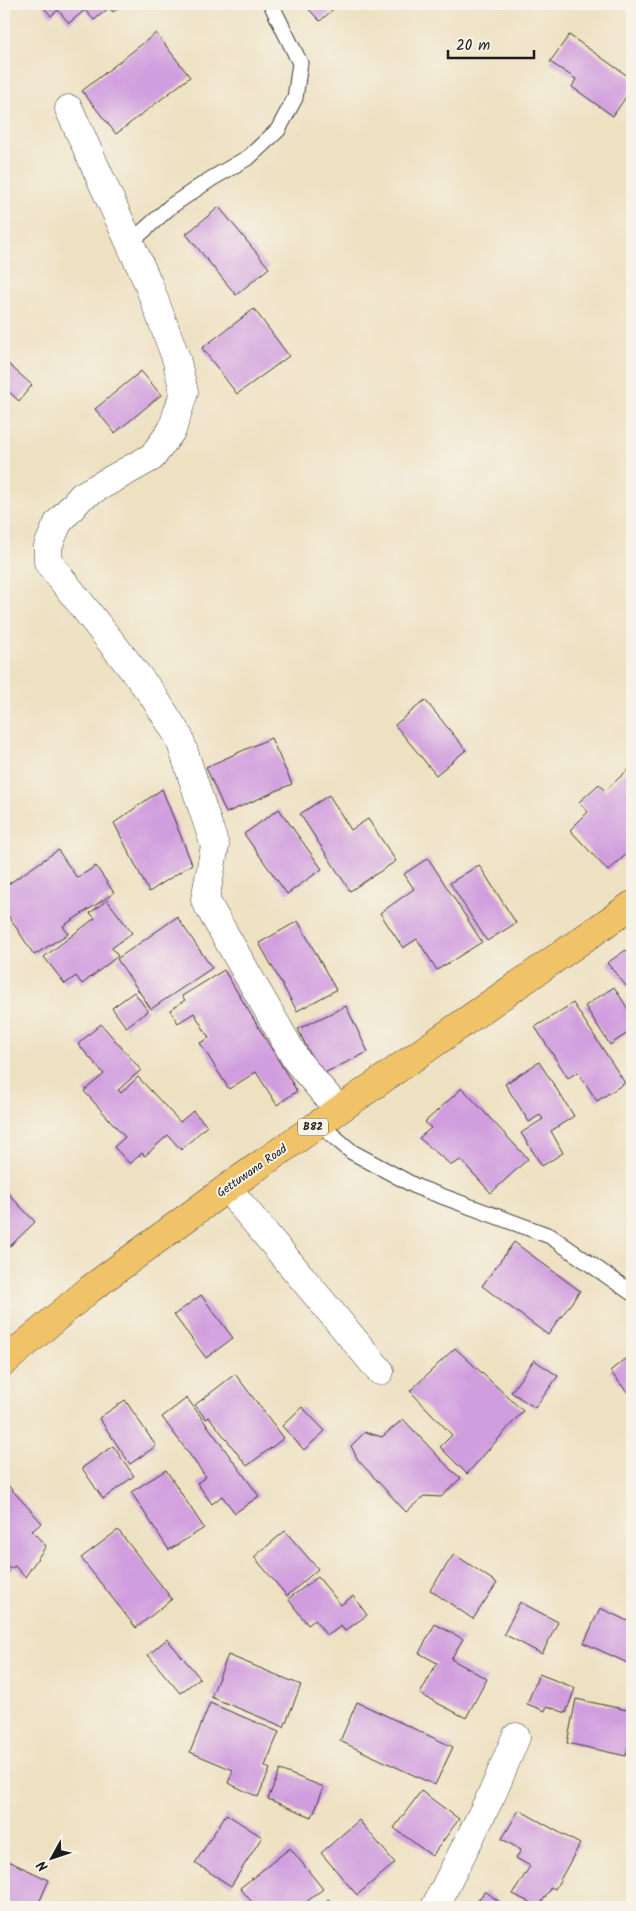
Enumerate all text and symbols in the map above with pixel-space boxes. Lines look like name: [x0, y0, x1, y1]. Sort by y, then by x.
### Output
scale bar: [448, 28, 535, 60]
text: 20 m: [456, 34, 490, 58]
road number: B82: [298, 1118, 328, 1136]
street label: Gettuwana Road: [213, 1139, 292, 1202]
north arrow: [28, 1834, 78, 1884]
text: N: [31, 1855, 54, 1876]

